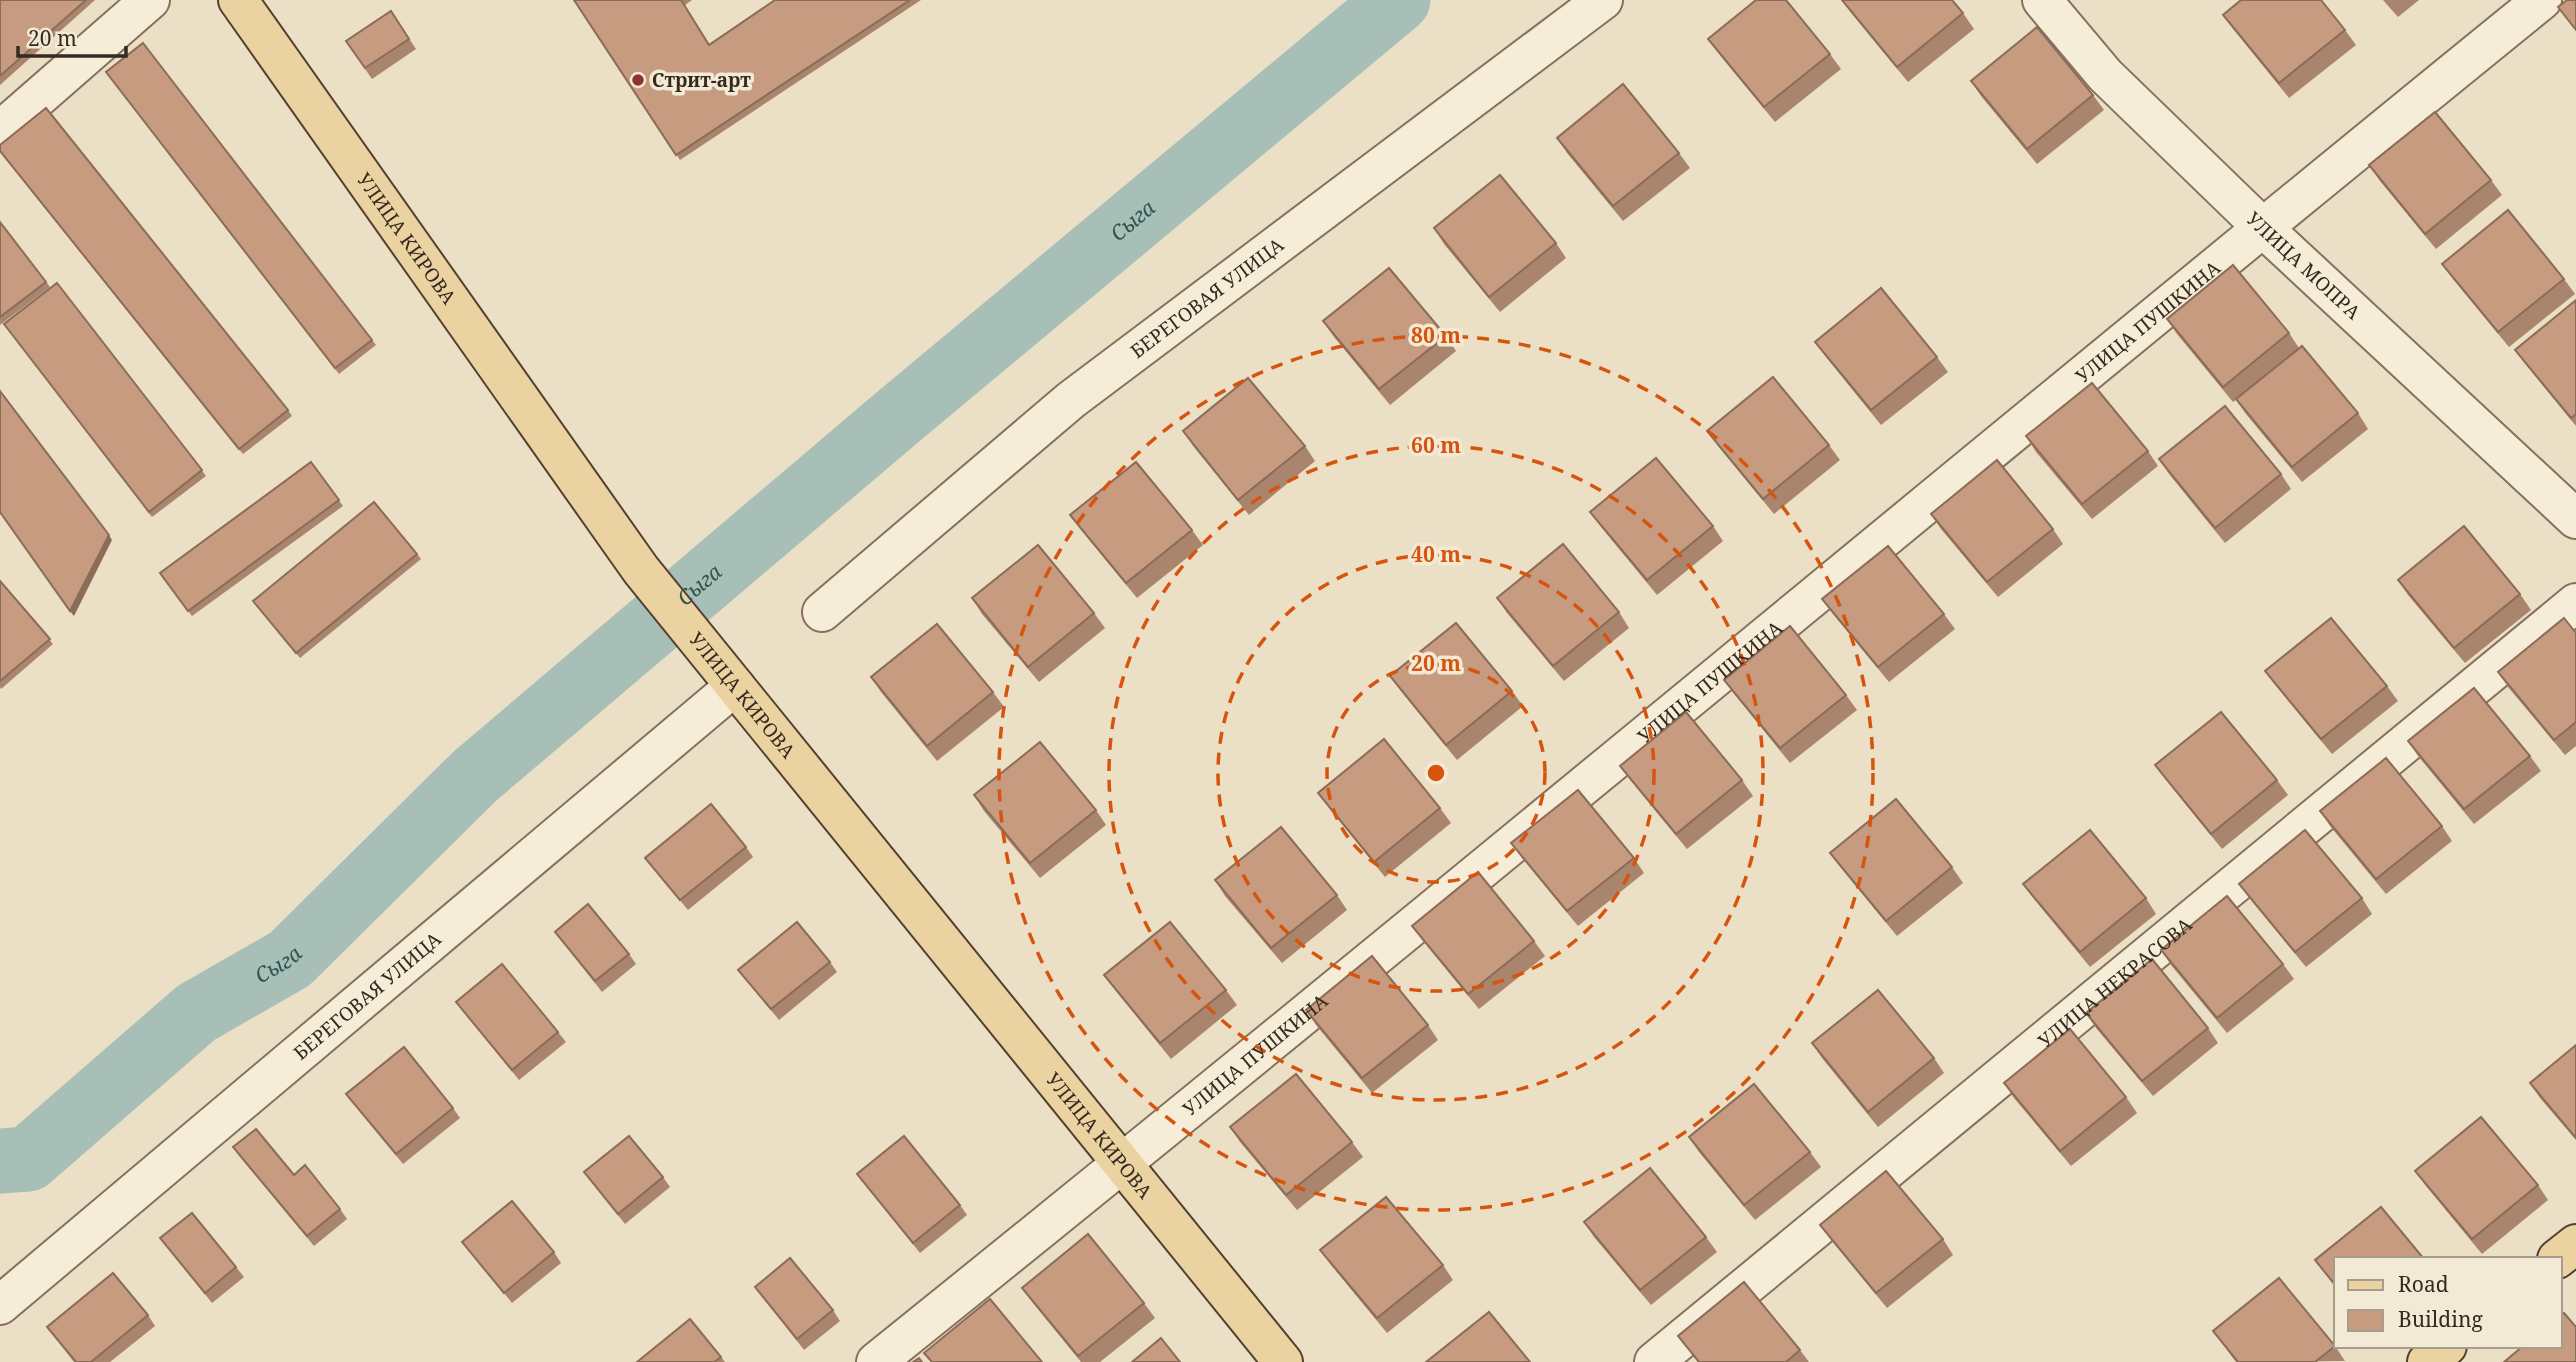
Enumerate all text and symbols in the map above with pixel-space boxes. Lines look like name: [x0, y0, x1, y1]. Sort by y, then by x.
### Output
scale bar: [18, 14, 126, 58]
text: 20 m: [28, 24, 77, 52]
place label: Стрит-арт: [652, 67, 751, 93]
marker: Стрит-арт: [630, 72, 646, 88]
street label: УЛИЦА КИРОВА: [351, 168, 462, 310]
water label: Сыга: [1104, 193, 1161, 247]
street label: УЛИЦА МОПРА: [2241, 206, 2367, 326]
street label: БЕРЕГОВАЯ УЛИЦА: [1125, 231, 1289, 364]
street label: УЛИЦА ПУШКИНА: [2070, 254, 2226, 389]
text: 80 m: [1411, 321, 1461, 349]
text: 60 m: [1411, 431, 1461, 459]
text: 40 m: [1411, 540, 1461, 568]
water label: Сыга: [671, 557, 727, 611]
street label: УЛИЦА ПУШКИНА: [1632, 614, 1788, 749]
street label: УЛИЦА КИРОВА: [683, 627, 802, 764]
text: 20 m: [1411, 649, 1461, 677]
centre of rings: [1424, 761, 1448, 785]
street label: УЛИЦА НЕКРАСОВА: [2033, 911, 2198, 1054]
street label: БЕРЕГОВАЯ УЛИЦА: [288, 926, 447, 1066]
water label: Сыга: [249, 940, 308, 989]
street label: УЛИЦА ПУШКИНА: [1177, 987, 1334, 1122]
street label: УЛИЦА КИРОВА: [1040, 1067, 1159, 1204]
legend: [2334, 1257, 2562, 1348]
text: Road: [2398, 1270, 2449, 1298]
text: Building: [2398, 1305, 2483, 1333]

